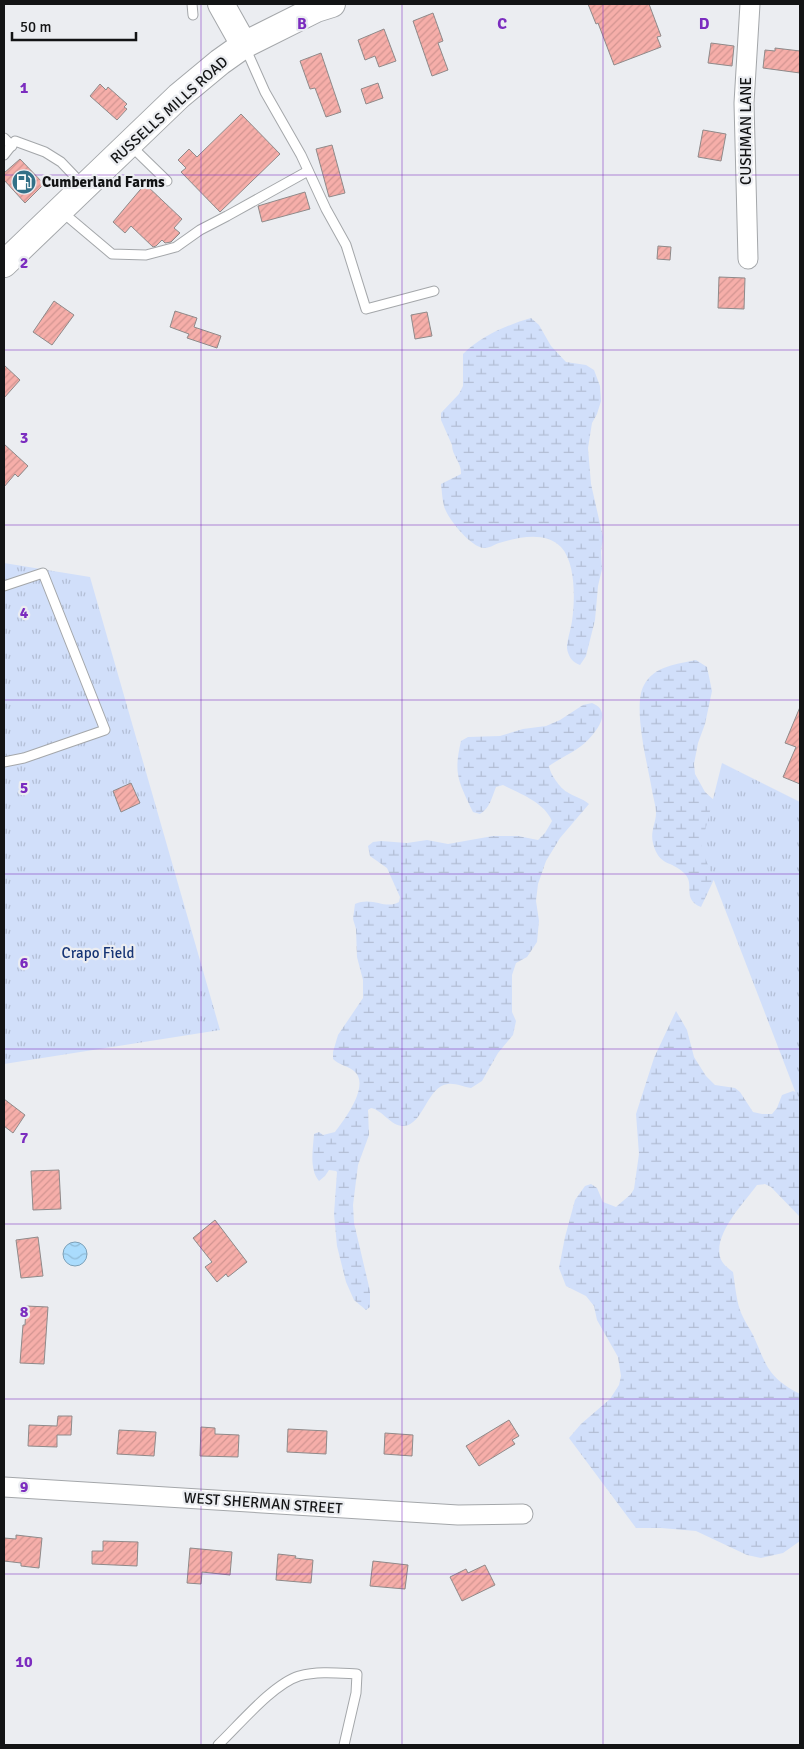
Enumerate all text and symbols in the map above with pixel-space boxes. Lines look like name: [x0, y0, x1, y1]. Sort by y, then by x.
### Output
scale bar: [12, 10, 136, 42]
text: B: [297, 14, 307, 34]
text: C: [497, 14, 507, 34]
text: D: [699, 14, 710, 34]
text: 50 m: [20, 18, 51, 36]
street label: RUSSELLS MILLS ROAD: [107, 53, 231, 167]
street label: CUSHMAN LANE: [737, 77, 755, 185]
text: 1: [20, 78, 29, 98]
fuel station icon: Cumberland Farms: [11, 169, 37, 195]
place label: Cumberland Farms: [42, 173, 165, 191]
text: 2: [20, 253, 28, 273]
text: 3: [20, 428, 28, 448]
text: 4: [20, 603, 29, 623]
text: 5: [20, 778, 28, 798]
park label: Crapo Field: [62, 944, 134, 962]
text: 6: [20, 953, 29, 973]
text: 7: [20, 1128, 29, 1148]
text: 8: [20, 1302, 29, 1322]
text: 9: [20, 1477, 29, 1497]
street label: WEST SHERMAN STREET: [183, 1488, 344, 1518]
text: 10: [15, 1652, 33, 1672]

